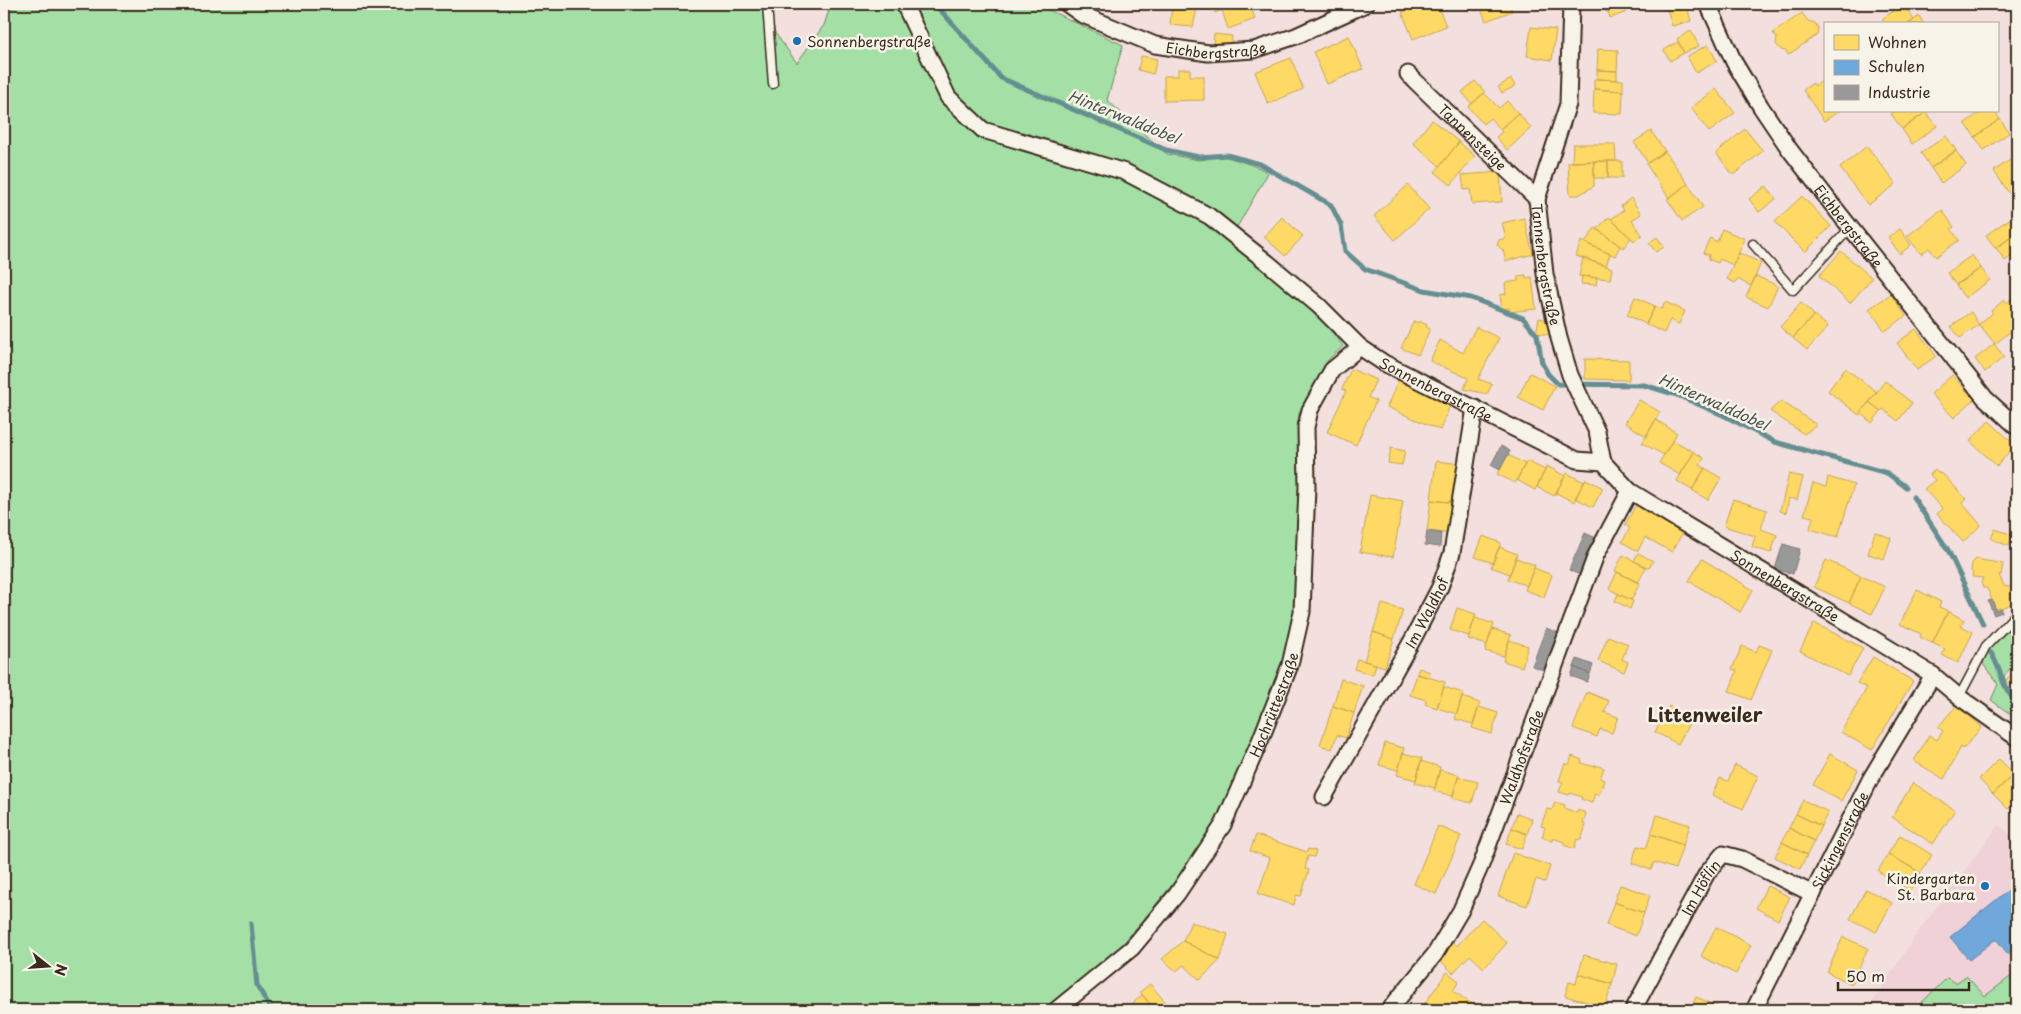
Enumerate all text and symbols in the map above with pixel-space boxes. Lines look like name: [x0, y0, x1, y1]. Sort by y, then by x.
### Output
legend: [1824, 22, 1998, 112]
text: Wohnen: [1868, 30, 1927, 53]
place label: Sonnenbergstraße: [807, 31, 931, 52]
marker: Sonnenbergstraße: [791, 35, 803, 47]
street label: Eichbergstraße: [1165, 36, 1269, 64]
text: Schulen: [1868, 54, 1925, 77]
text: Industrie: [1868, 80, 1930, 103]
water label: Hinterwalddobel: [1065, 83, 1186, 150]
street label: Tannensteige: [1434, 99, 1511, 175]
street label: Eichbergstraße: [1810, 180, 1888, 272]
street label: Tannenbergstraße: [1527, 202, 1566, 327]
street label: Sonnenbergstraße: [1376, 352, 1496, 426]
water label: Hinterwalddobel: [1655, 367, 1775, 437]
street label: Sonnenbergstraße: [1727, 544, 1844, 626]
street label: Im Waldhof: [1399, 573, 1454, 652]
street label: Hochrüttestraße: [1244, 650, 1303, 760]
district label: Littenweiler: [1648, 700, 1763, 728]
street label: Waldhofstraße: [1494, 707, 1548, 807]
street label: Sickingenstraße: [1806, 788, 1873, 893]
street label: Im Höflin: [1676, 855, 1725, 919]
place label: Kindergarten St. Barbara: [1887, 868, 1975, 905]
marker: Kindergarten St. Barbara: [1979, 880, 1991, 892]
north arrow: [22, 942, 72, 992]
scale bar: [1838, 959, 1970, 991]
text: N: [49, 962, 73, 978]
text: 50 m: [1846, 964, 1885, 987]

